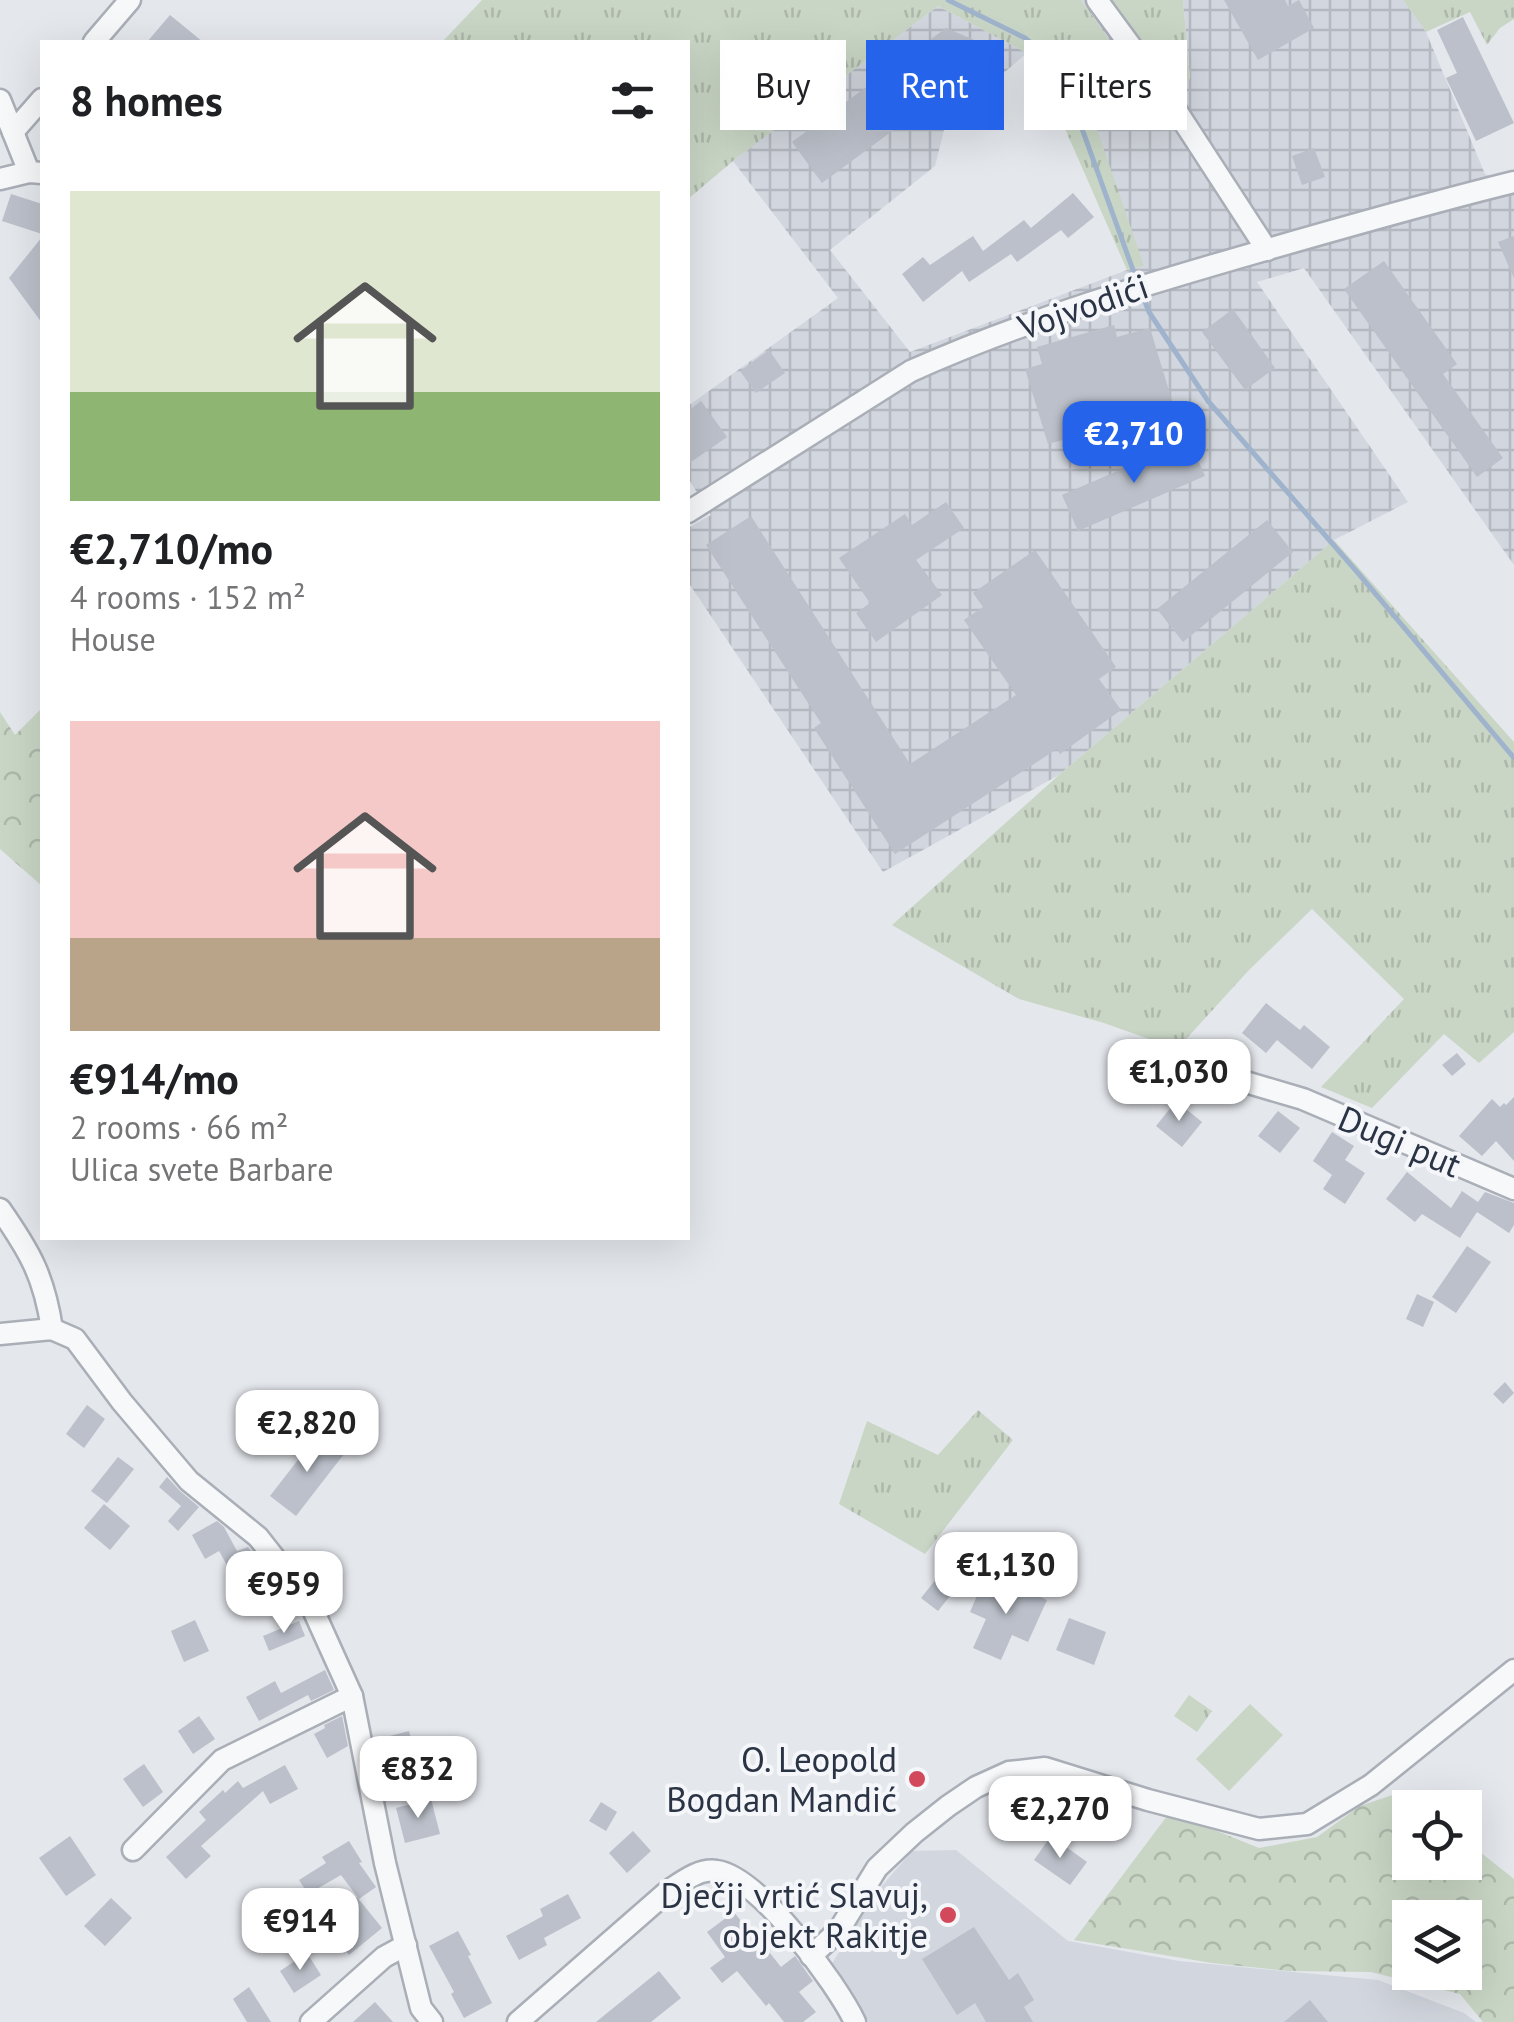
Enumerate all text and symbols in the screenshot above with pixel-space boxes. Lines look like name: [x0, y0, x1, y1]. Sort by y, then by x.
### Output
chip: Buy: [720, 40, 846, 130]
chip: Rent: [866, 40, 1004, 130]
chip: Filters: [1024, 40, 1187, 130]
text: 8 homes: [70, 73, 223, 128]
icon: filters: [605, 73, 660, 128]
icon: home: [275, 256, 455, 436]
street label: Vojvodići: [1011, 262, 1154, 350]
pin: €2,710: [1053, 401, 1215, 486]
text: €2,710: [1085, 412, 1183, 454]
text: €2,710/mo: [70, 521, 273, 576]
text: 4 rooms · 152 m²: [70, 576, 306, 618]
text: House: [70, 618, 156, 660]
icon: home: [275, 786, 455, 966]
pin: €1,030: [1098, 1039, 1260, 1124]
text: €1,030: [1130, 1050, 1228, 1092]
text: €914/mo: [70, 1051, 239, 1106]
street label: Dugi put: [1332, 1095, 1468, 1187]
text: 2 rooms · 66 m²: [70, 1106, 288, 1148]
text: Ulica svete Barbare: [70, 1148, 333, 1190]
pin: €2,820: [226, 1390, 388, 1475]
text: €2,820: [258, 1401, 356, 1443]
pin: €1,130: [925, 1532, 1087, 1617]
text: €1,130: [957, 1543, 1055, 1585]
pin: €959: [225, 1551, 343, 1636]
text: €959: [248, 1562, 320, 1604]
pin: €832: [359, 1736, 477, 1821]
place label: O. Leopold Bogdan Mandić: [666, 1736, 897, 1822]
text: €832: [382, 1747, 454, 1789]
marker: O. Leopold Bogdan Mandić: [906, 1768, 928, 1790]
pin: €2,270: [979, 1776, 1141, 1861]
text: €2,270: [1011, 1787, 1109, 1829]
map controls: [1392, 1790, 1482, 1990]
button: locate: [1392, 1790, 1482, 1880]
place label: Dječji vrtić Slavuj, objekt Rakitje: [661, 1872, 928, 1958]
pin: €914: [241, 1888, 359, 1973]
text: €914: [264, 1899, 336, 1941]
button: layers: [1392, 1900, 1482, 1990]
marker: Dječji vrtić Slavuj, objekt Rakitje: [937, 1904, 959, 1926]

